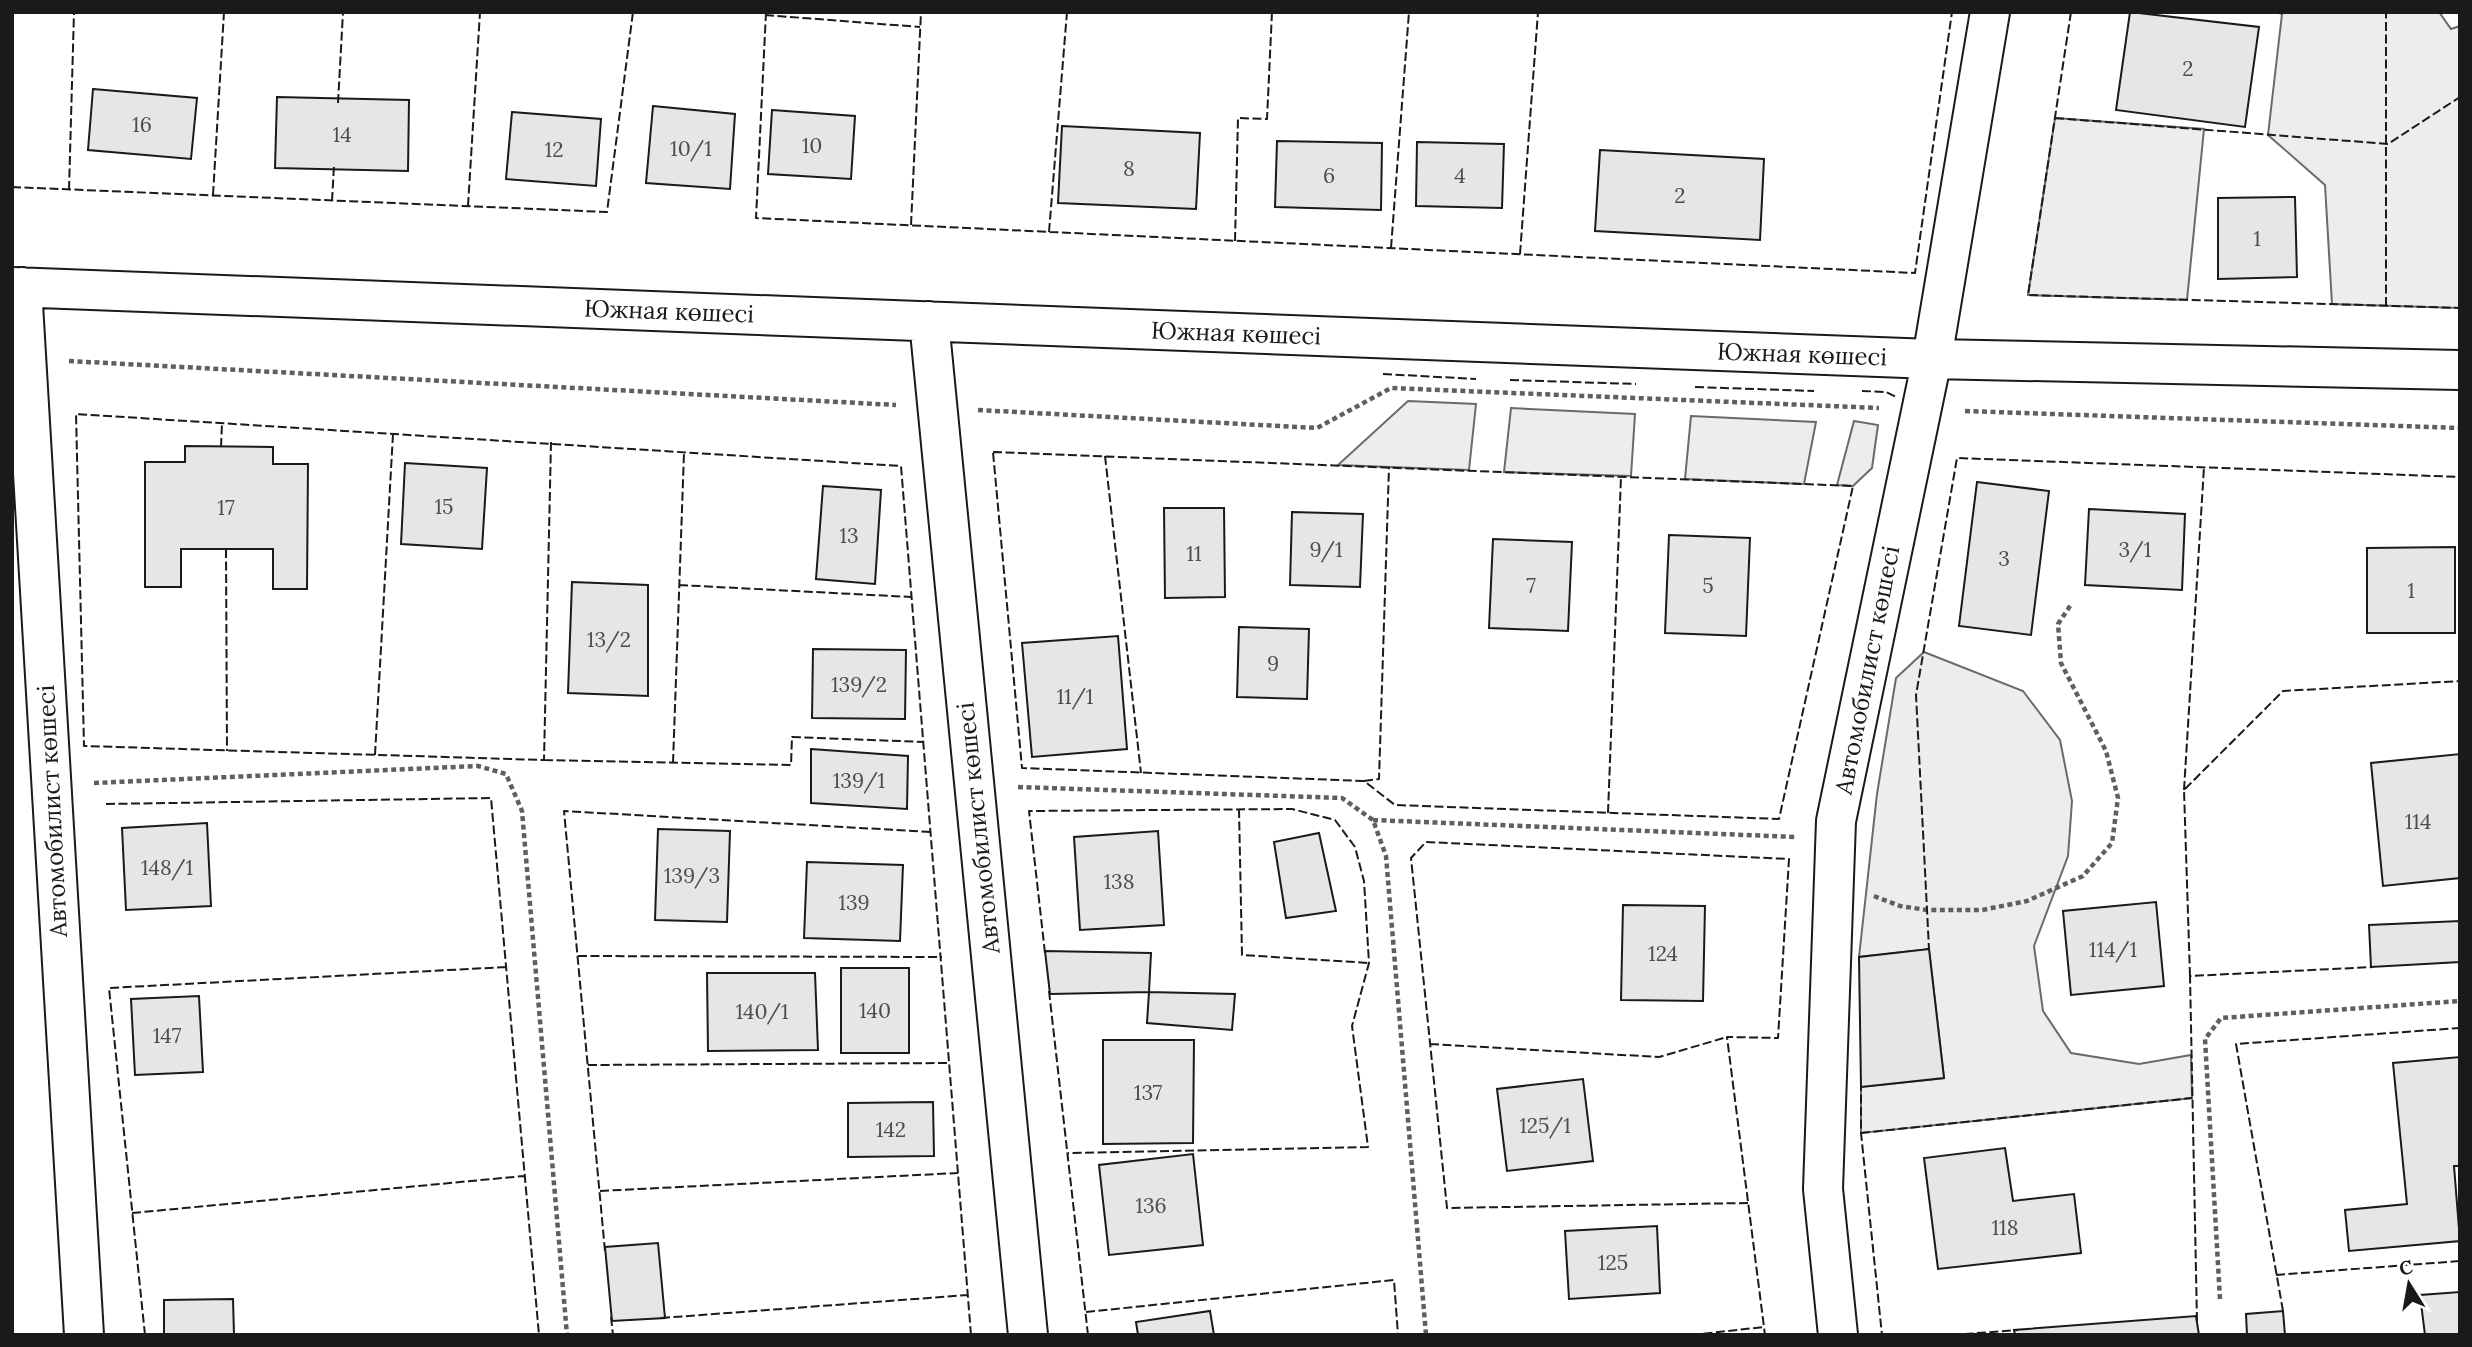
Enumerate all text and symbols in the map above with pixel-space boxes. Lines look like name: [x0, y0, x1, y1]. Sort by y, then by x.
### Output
house number: 2: [2182, 55, 2194, 82]
house number: 16: [132, 111, 152, 138]
house number: 14: [332, 121, 352, 148]
house number: 10: [802, 132, 822, 159]
house number: 10/1: [670, 135, 712, 162]
house number: 12: [545, 136, 563, 163]
house number: 8: [1123, 155, 1135, 182]
house number: 6: [1323, 162, 1335, 189]
house number: 4: [1454, 162, 1466, 189]
house number: 2: [1674, 182, 1686, 209]
house number: 1: [2253, 225, 2261, 252]
street label: Южная көшесі: [583, 293, 755, 329]
street label: Южная көшесі: [1150, 315, 1322, 351]
street label: Южная көшесі: [1716, 336, 1888, 372]
house number: 15: [434, 493, 454, 520]
house number: 17: [217, 494, 235, 521]
house number: 13: [839, 522, 859, 549]
house number: 9/1: [1309, 536, 1343, 563]
house number: 3/1: [2119, 536, 2152, 563]
house number: 11: [1186, 540, 1202, 567]
street label: Автомобилист көшесі: [1827, 543, 1906, 798]
house number: 3: [1998, 545, 2010, 572]
house number: 7: [1526, 572, 1536, 599]
house number: 5: [1702, 572, 1714, 599]
house number: 1: [2407, 577, 2415, 604]
house number: 13/2: [587, 626, 631, 653]
house number: 9: [1267, 650, 1279, 677]
house number: 139/2: [831, 671, 887, 698]
house number: 11/1: [1056, 683, 1094, 710]
street label: Автомобилист көшесі: [30, 684, 74, 939]
street label: Автомобилист көшесі: [949, 701, 1007, 956]
house number: 139/1: [833, 767, 885, 794]
house number: 114: [2405, 808, 2431, 835]
house number: 148/1: [141, 854, 193, 881]
house number: 139/3: [664, 862, 720, 889]
house number: 138: [1103, 868, 1135, 895]
house number: 139: [838, 889, 870, 916]
house number: 114/1: [2089, 936, 2137, 963]
house number: 124: [1648, 940, 1678, 967]
house number: 140: [859, 997, 891, 1024]
house number: 140/1: [735, 998, 789, 1025]
house number: 147: [153, 1022, 182, 1049]
house number: 137: [1134, 1079, 1163, 1106]
house number: 125/1: [1519, 1112, 1571, 1139]
house number: 142: [876, 1116, 906, 1143]
house number: 136: [1135, 1192, 1167, 1219]
house number: 118: [1991, 1214, 2019, 1241]
house number: 125: [1598, 1249, 1628, 1276]
north arrow: [2374, 1249, 2444, 1319]
text: С: [2397, 1254, 2414, 1280]

